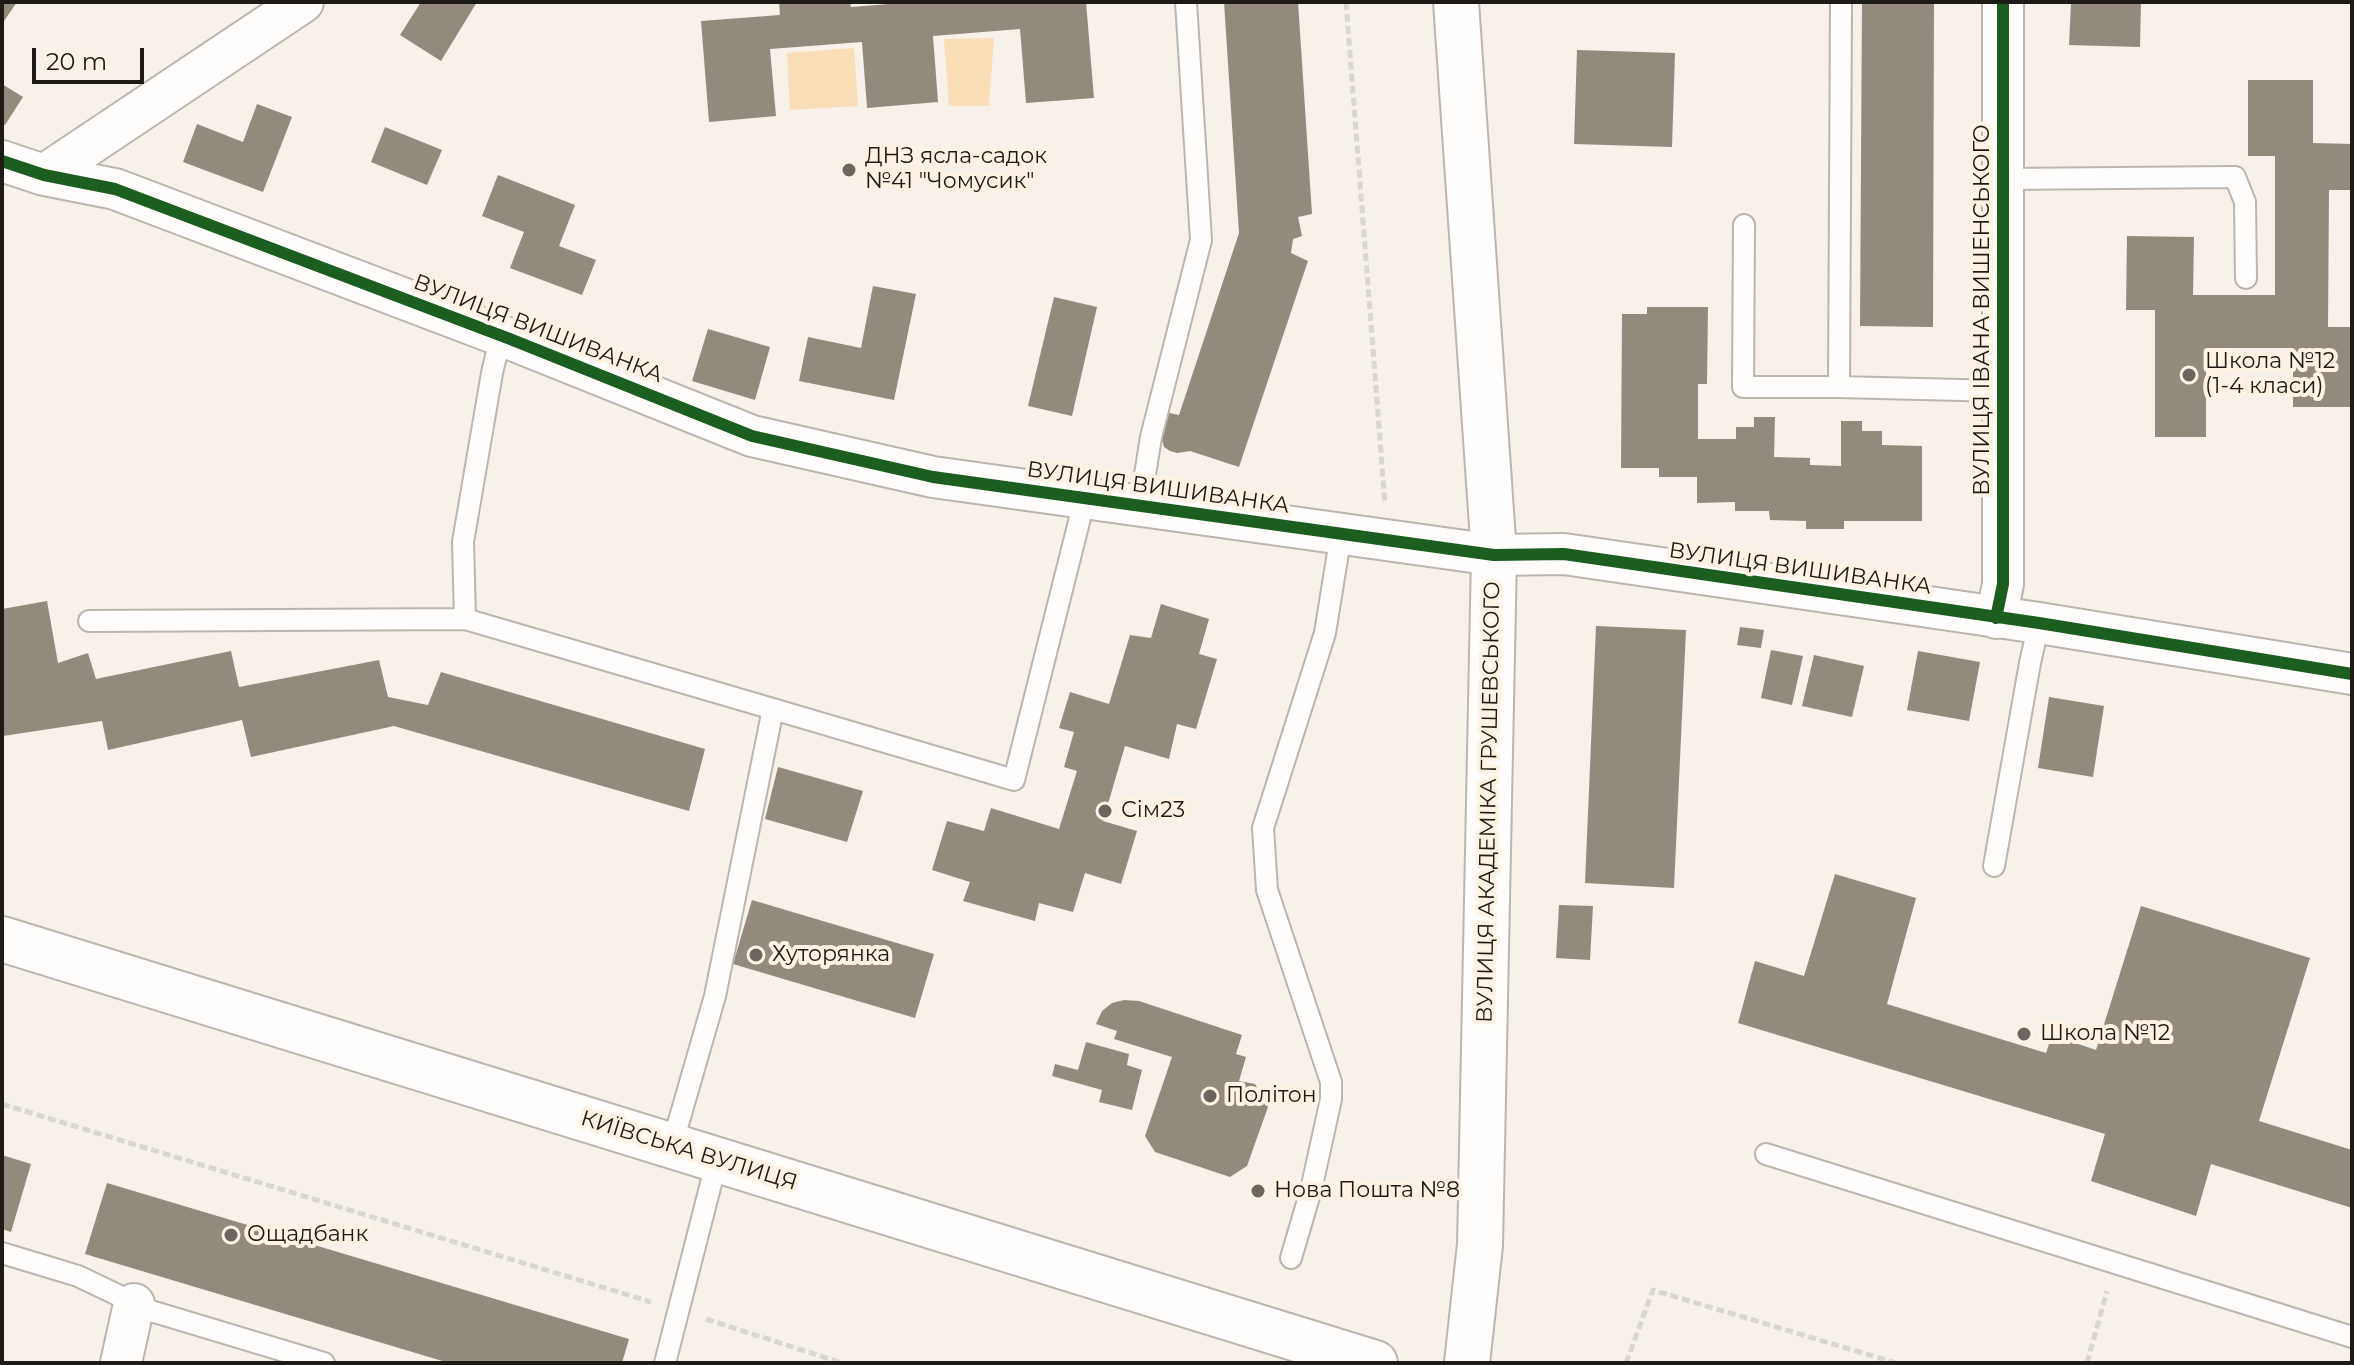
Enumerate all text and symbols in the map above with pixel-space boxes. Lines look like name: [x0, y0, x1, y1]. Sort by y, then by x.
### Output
scale bar: [36, 32, 148, 82]
text: 20 m: [46, 47, 107, 76]
street label: ВУЛИЦЯ ІВАНА ВИШЕНСЬКОГО: [1970, 124, 1996, 496]
place label: ДНЗ ясла-садок №41 "Чомусик": [865, 144, 1047, 196]
marker: ДНЗ ясла-садок №41 "Чомусик": [840, 161, 858, 179]
street label: ВУЛИЦЯ ВИШИВАНКА: [410, 269, 666, 389]
place label: Школа №12 (1-4 класи): [2205, 349, 2335, 400]
marker: Школа №12 (1-4 класи): [2180, 366, 2198, 384]
street label: ВУЛИЦЯ ВИШИВАНКА: [1025, 456, 1291, 520]
street label: ВУЛИЦЯ ВИШИВАНКА: [1667, 537, 1933, 601]
street label: ВУЛИЦЯ АКАДЕМІКА ГРУШЕВСЬКОГО: [1472, 581, 1506, 1023]
place label: Сім23: [1121, 798, 1185, 824]
marker: Сім23: [1096, 802, 1114, 820]
place label: Хуторянка: [772, 942, 890, 968]
marker: Хуторянка: [747, 946, 765, 964]
place label: Школа №12: [2040, 1021, 2170, 1047]
marker: Школа №12: [2015, 1025, 2033, 1043]
place label: Політон: [1226, 1083, 1317, 1109]
marker: Політон: [1201, 1087, 1219, 1105]
street label: КИЇВСЬКА ВУЛИЦЯ: [578, 1105, 800, 1197]
place label: Нова Пошта №8: [1274, 1178, 1460, 1204]
marker: Нова Пошта №8: [1249, 1182, 1267, 1200]
place label: Ощадбанк: [247, 1222, 368, 1248]
marker: Ощадбанк: [222, 1226, 240, 1244]

